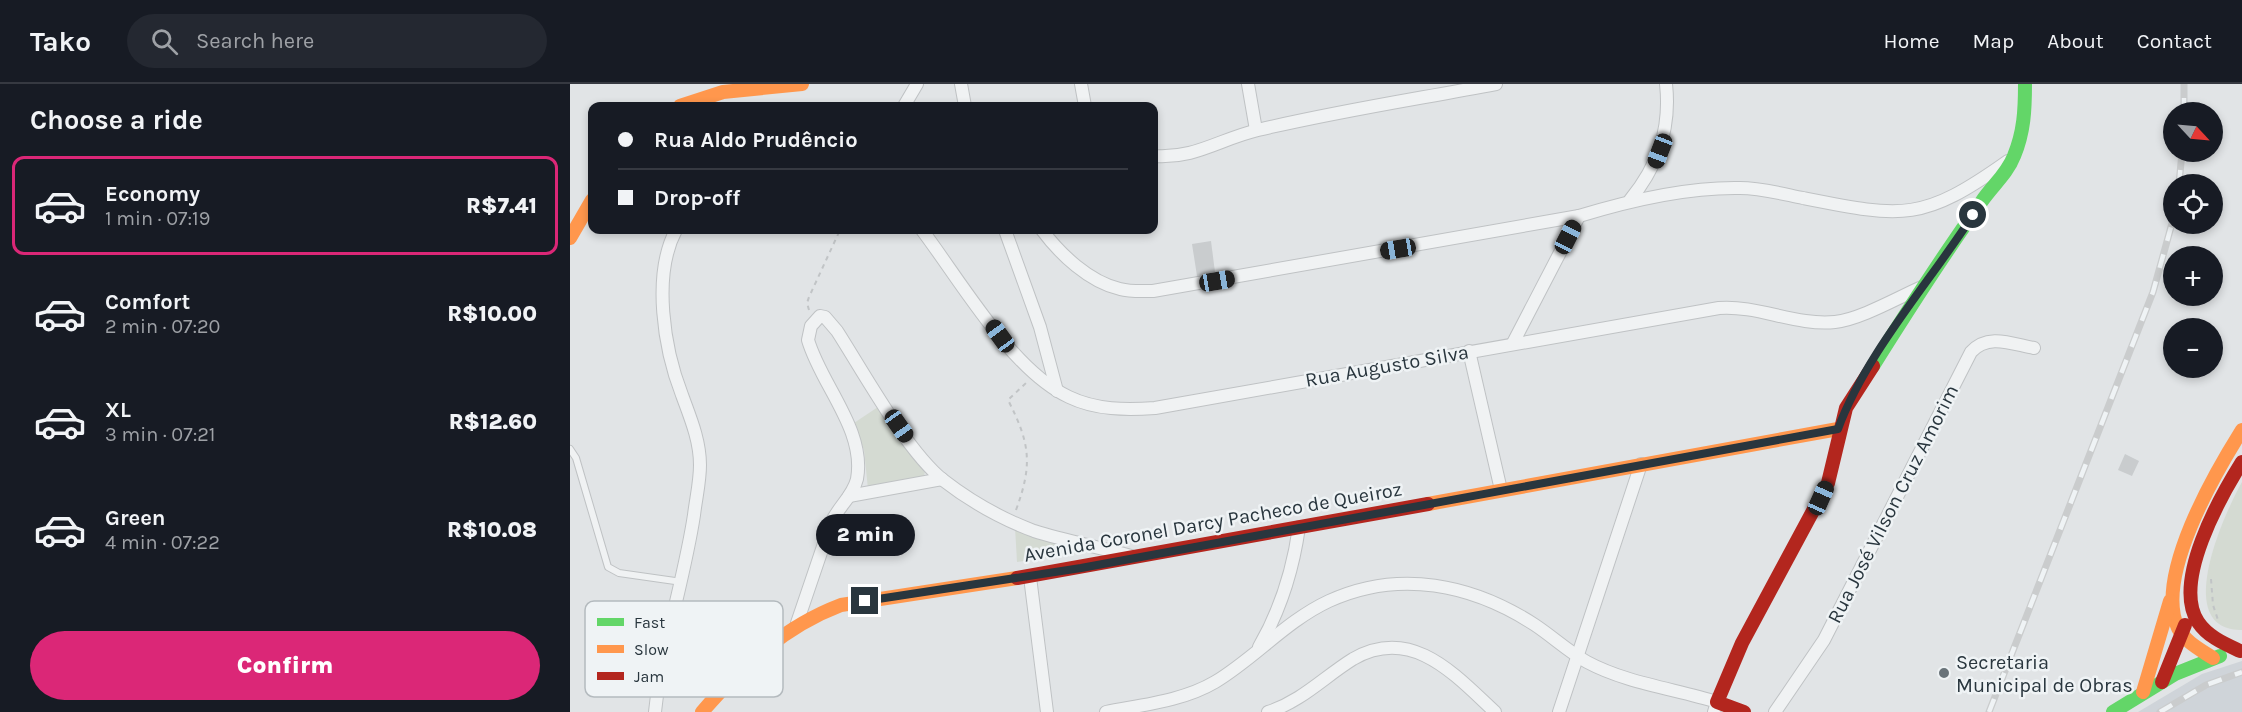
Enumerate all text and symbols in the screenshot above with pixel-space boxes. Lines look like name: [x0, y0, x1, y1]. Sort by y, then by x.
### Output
search box: [127, 14, 547, 68]
text: Tako: [30, 25, 91, 58]
icon: search: [148, 25, 181, 58]
text: Search here: [196, 28, 314, 54]
text: Home: [1884, 29, 1940, 53]
text: Map: [1973, 29, 2014, 53]
text: About: [2047, 29, 2104, 53]
text: Contact: [2137, 29, 2212, 53]
north arrow: [2163, 102, 2223, 162]
map controls: [2163, 102, 2223, 378]
text: Choose a ride: [30, 104, 203, 136]
text: Rua Aldo Prudêncio: [654, 127, 858, 153]
car: [1645, 131, 1675, 171]
button: locate: [2163, 174, 2223, 234]
icon: car: [33, 179, 87, 233]
text: Economy: [105, 181, 200, 207]
text: Drop-off: [654, 185, 740, 211]
text: R$7.41: [466, 193, 537, 219]
route start: [1959, 201, 1986, 228]
text: 1 min · 07:19: [105, 207, 210, 230]
car: [1552, 217, 1584, 257]
car: [1379, 237, 1417, 261]
button: +: [2163, 246, 2223, 306]
car: [1198, 269, 1236, 293]
icon: car: [33, 287, 87, 341]
text: Comfort: [105, 289, 190, 315]
text: R$10.00: [447, 301, 537, 327]
text: 2 min · 07:20: [105, 315, 220, 338]
car: [982, 316, 1018, 356]
button: −: [2163, 318, 2223, 378]
street label: Rua Augusto Silva: [1303, 340, 1471, 392]
street label: Rua José Vilson Cruz Amorim: [1823, 381, 1963, 627]
icon: car: [33, 395, 87, 449]
text: XL: [105, 397, 131, 423]
car: [881, 406, 917, 446]
text: R$12.60: [449, 409, 537, 435]
text: 3 min · 07:21: [105, 423, 215, 446]
street label: Avenida Coronel Darcy Pacheco de Queiroz: [1022, 477, 1404, 567]
car: [1805, 478, 1837, 518]
icon: car: [33, 503, 87, 557]
text: Green: [105, 505, 166, 531]
callout: 2 min: [816, 514, 914, 556]
text: R$10.08: [447, 517, 537, 543]
text: 2 min: [837, 523, 894, 546]
text: 4 min · 07:22: [105, 531, 220, 554]
route end: [851, 587, 878, 614]
legend: [585, 601, 783, 697]
text: Fast: [634, 613, 665, 632]
button: Confirm: [30, 631, 540, 700]
text: Slow: [634, 640, 669, 659]
place label: Secretaria Municipal de Obras: [1956, 651, 2133, 697]
marker: Secretaria Municipal de Obras: [1937, 666, 1951, 680]
text: Jam: [634, 667, 664, 686]

